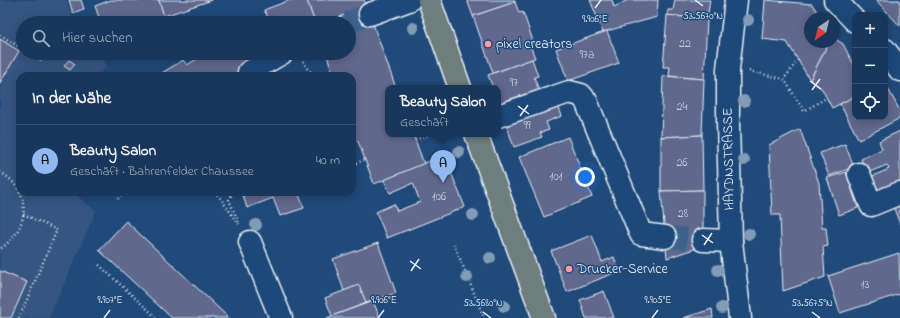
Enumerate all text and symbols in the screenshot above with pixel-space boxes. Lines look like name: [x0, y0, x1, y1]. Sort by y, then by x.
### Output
text: 53.5670°N: [683, 9, 723, 24]
text: 9.906°E: [582, 12, 608, 27]
north arrow: [804, 12, 840, 48]
map controls: [852, 12, 888, 120]
button: +: [852, 12, 888, 48]
search box: [16, 16, 356, 60]
icon: search: [30, 27, 52, 49]
text: Hier suchen: [62, 27, 133, 49]
place label: pixel creators: [496, 34, 572, 55]
house number: 22: [679, 35, 691, 53]
marker: pixel creators: [483, 39, 493, 49]
house number: 97a: [579, 46, 595, 64]
button: −: [852, 48, 888, 84]
house number: 97: [510, 74, 518, 92]
button: locate: [852, 84, 888, 120]
popup: [385, 85, 501, 137]
text: In der Nähe: [32, 86, 111, 111]
text: Beauty Salon: [400, 91, 486, 113]
house number: 24: [677, 98, 688, 116]
street label: HAYDNSTRASSE: [718, 107, 740, 211]
text: Geschäft: [400, 113, 449, 132]
house number: 99: [523, 117, 531, 135]
text: Beauty Salon: [70, 140, 156, 162]
pin: A: [430, 150, 456, 183]
text: A: [41, 151, 49, 170]
text: 40 m: [316, 151, 340, 170]
house number: 26: [676, 154, 688, 172]
text: Geschäft · Bahrenfelder Chaussee: [70, 162, 254, 181]
your location: [575, 167, 595, 187]
house number: 101: [550, 168, 563, 186]
house number: 106: [432, 188, 447, 206]
house number: 28: [678, 205, 689, 223]
place label: Drucker-Service: [576, 259, 669, 280]
marker: Drucker-Service: [564, 264, 574, 274]
house number: 13: [861, 276, 869, 294]
text: 9.907°E: [97, 293, 123, 308]
text: 9.906°E: [371, 293, 397, 308]
text: 9.905°E: [645, 293, 671, 308]
text: 53.5680°N: [463, 296, 503, 311]
text: 53.5675°N: [791, 296, 833, 311]

